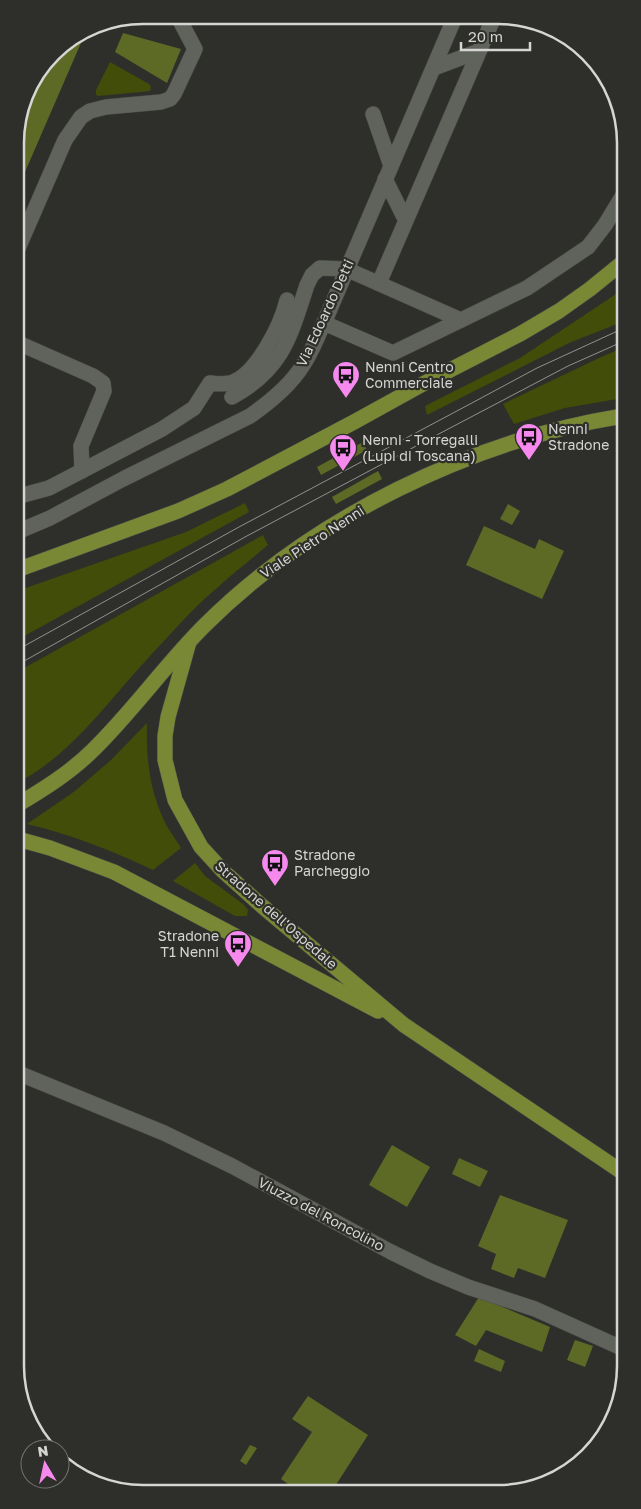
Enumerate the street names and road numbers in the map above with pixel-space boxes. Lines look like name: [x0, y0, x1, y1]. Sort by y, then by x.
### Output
street label: Via Edoardo Detti: [292, 256, 357, 369]
street label: Viale Pietro Nenni: [257, 502, 367, 582]
street label: Stradone dell'Ospedale: [212, 857, 341, 972]
street label: Viuzzo del Roncolino: [255, 1173, 387, 1254]

